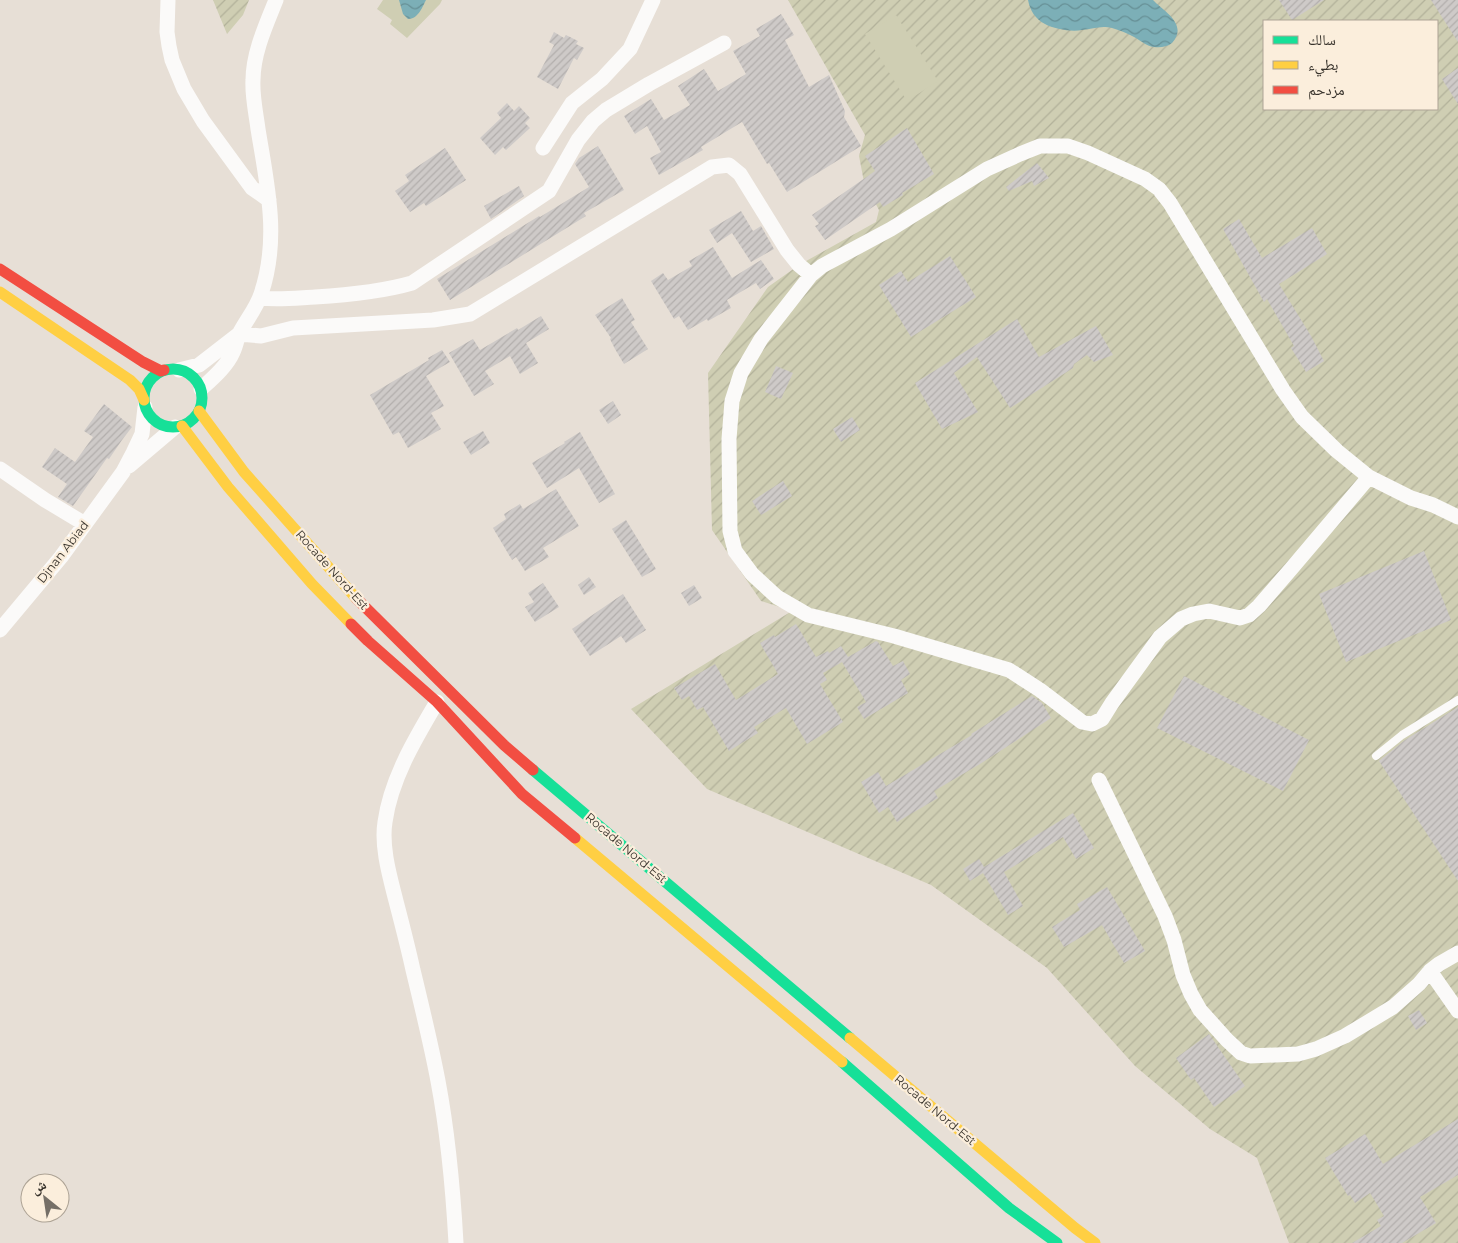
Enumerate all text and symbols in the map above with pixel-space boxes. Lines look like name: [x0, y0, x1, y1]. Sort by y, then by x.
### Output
legend: [1263, 20, 1438, 110]
text: سالك: [1308, 30, 1336, 49]
text: بطيء: [1308, 55, 1338, 77]
text: مزدحم: [1308, 80, 1345, 100]
street label: Djnan Abiad: [34, 518, 92, 586]
street label: Rocade Nord-Est: [293, 527, 372, 613]
street label: Rocade Nord-Est: [582, 809, 670, 886]
street label: Rocade Nord-Est: [891, 1071, 979, 1148]
north arrow: [20, 1173, 70, 1223]
text: ش: [28, 1175, 50, 1198]

